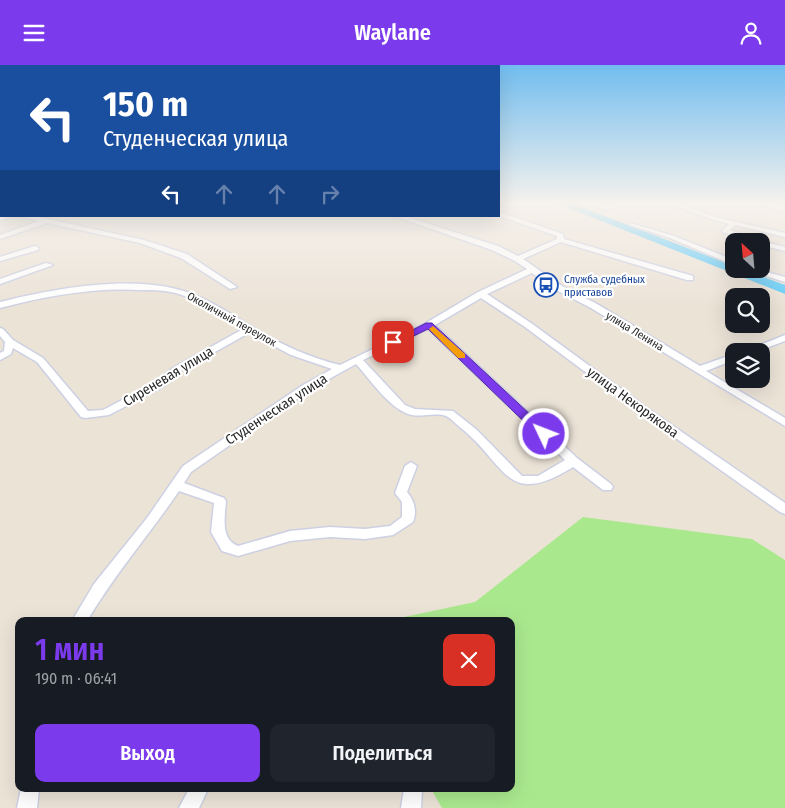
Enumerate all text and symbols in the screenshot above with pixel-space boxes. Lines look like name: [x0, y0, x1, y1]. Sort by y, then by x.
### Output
icon: menu: [20, 19, 48, 47]
text: Waylane: [354, 19, 431, 46]
icon: person: [737, 19, 765, 47]
text: 150 m: [103, 83, 188, 125]
icon: left: [20, 85, 85, 150]
text: Студенческая улица: [103, 125, 288, 152]
icon: left: [157, 180, 185, 208]
icon: ahead: [210, 180, 238, 208]
icon: ahead: [263, 180, 291, 208]
icon: right: [316, 180, 344, 208]
north arrow: [725, 233, 770, 277]
map controls: [725, 233, 770, 388]
bus stop icon: Служба судебных приставов: [533, 272, 559, 298]
place label: Служба судебных приставов: [564, 273, 645, 299]
button: search: [725, 288, 770, 333]
street label: Околичный переулок: [185, 289, 279, 350]
street label: улица Ленина: [604, 309, 666, 354]
pin: [372, 321, 414, 363]
icon: arrive: [379, 328, 407, 356]
street label: Сиреневая улица: [120, 343, 217, 410]
button: layers: [725, 343, 770, 388]
street label: улица Некорякова: [583, 363, 682, 442]
street label: Студенческая улица: [222, 370, 330, 449]
position arrow: [517, 407, 569, 459]
text: 1 мин: [35, 632, 104, 668]
button: close: [443, 634, 495, 686]
text: 190 m · 06:41: [35, 669, 117, 688]
button: Выход: [35, 724, 260, 782]
button: Поделиться: [270, 724, 495, 782]

